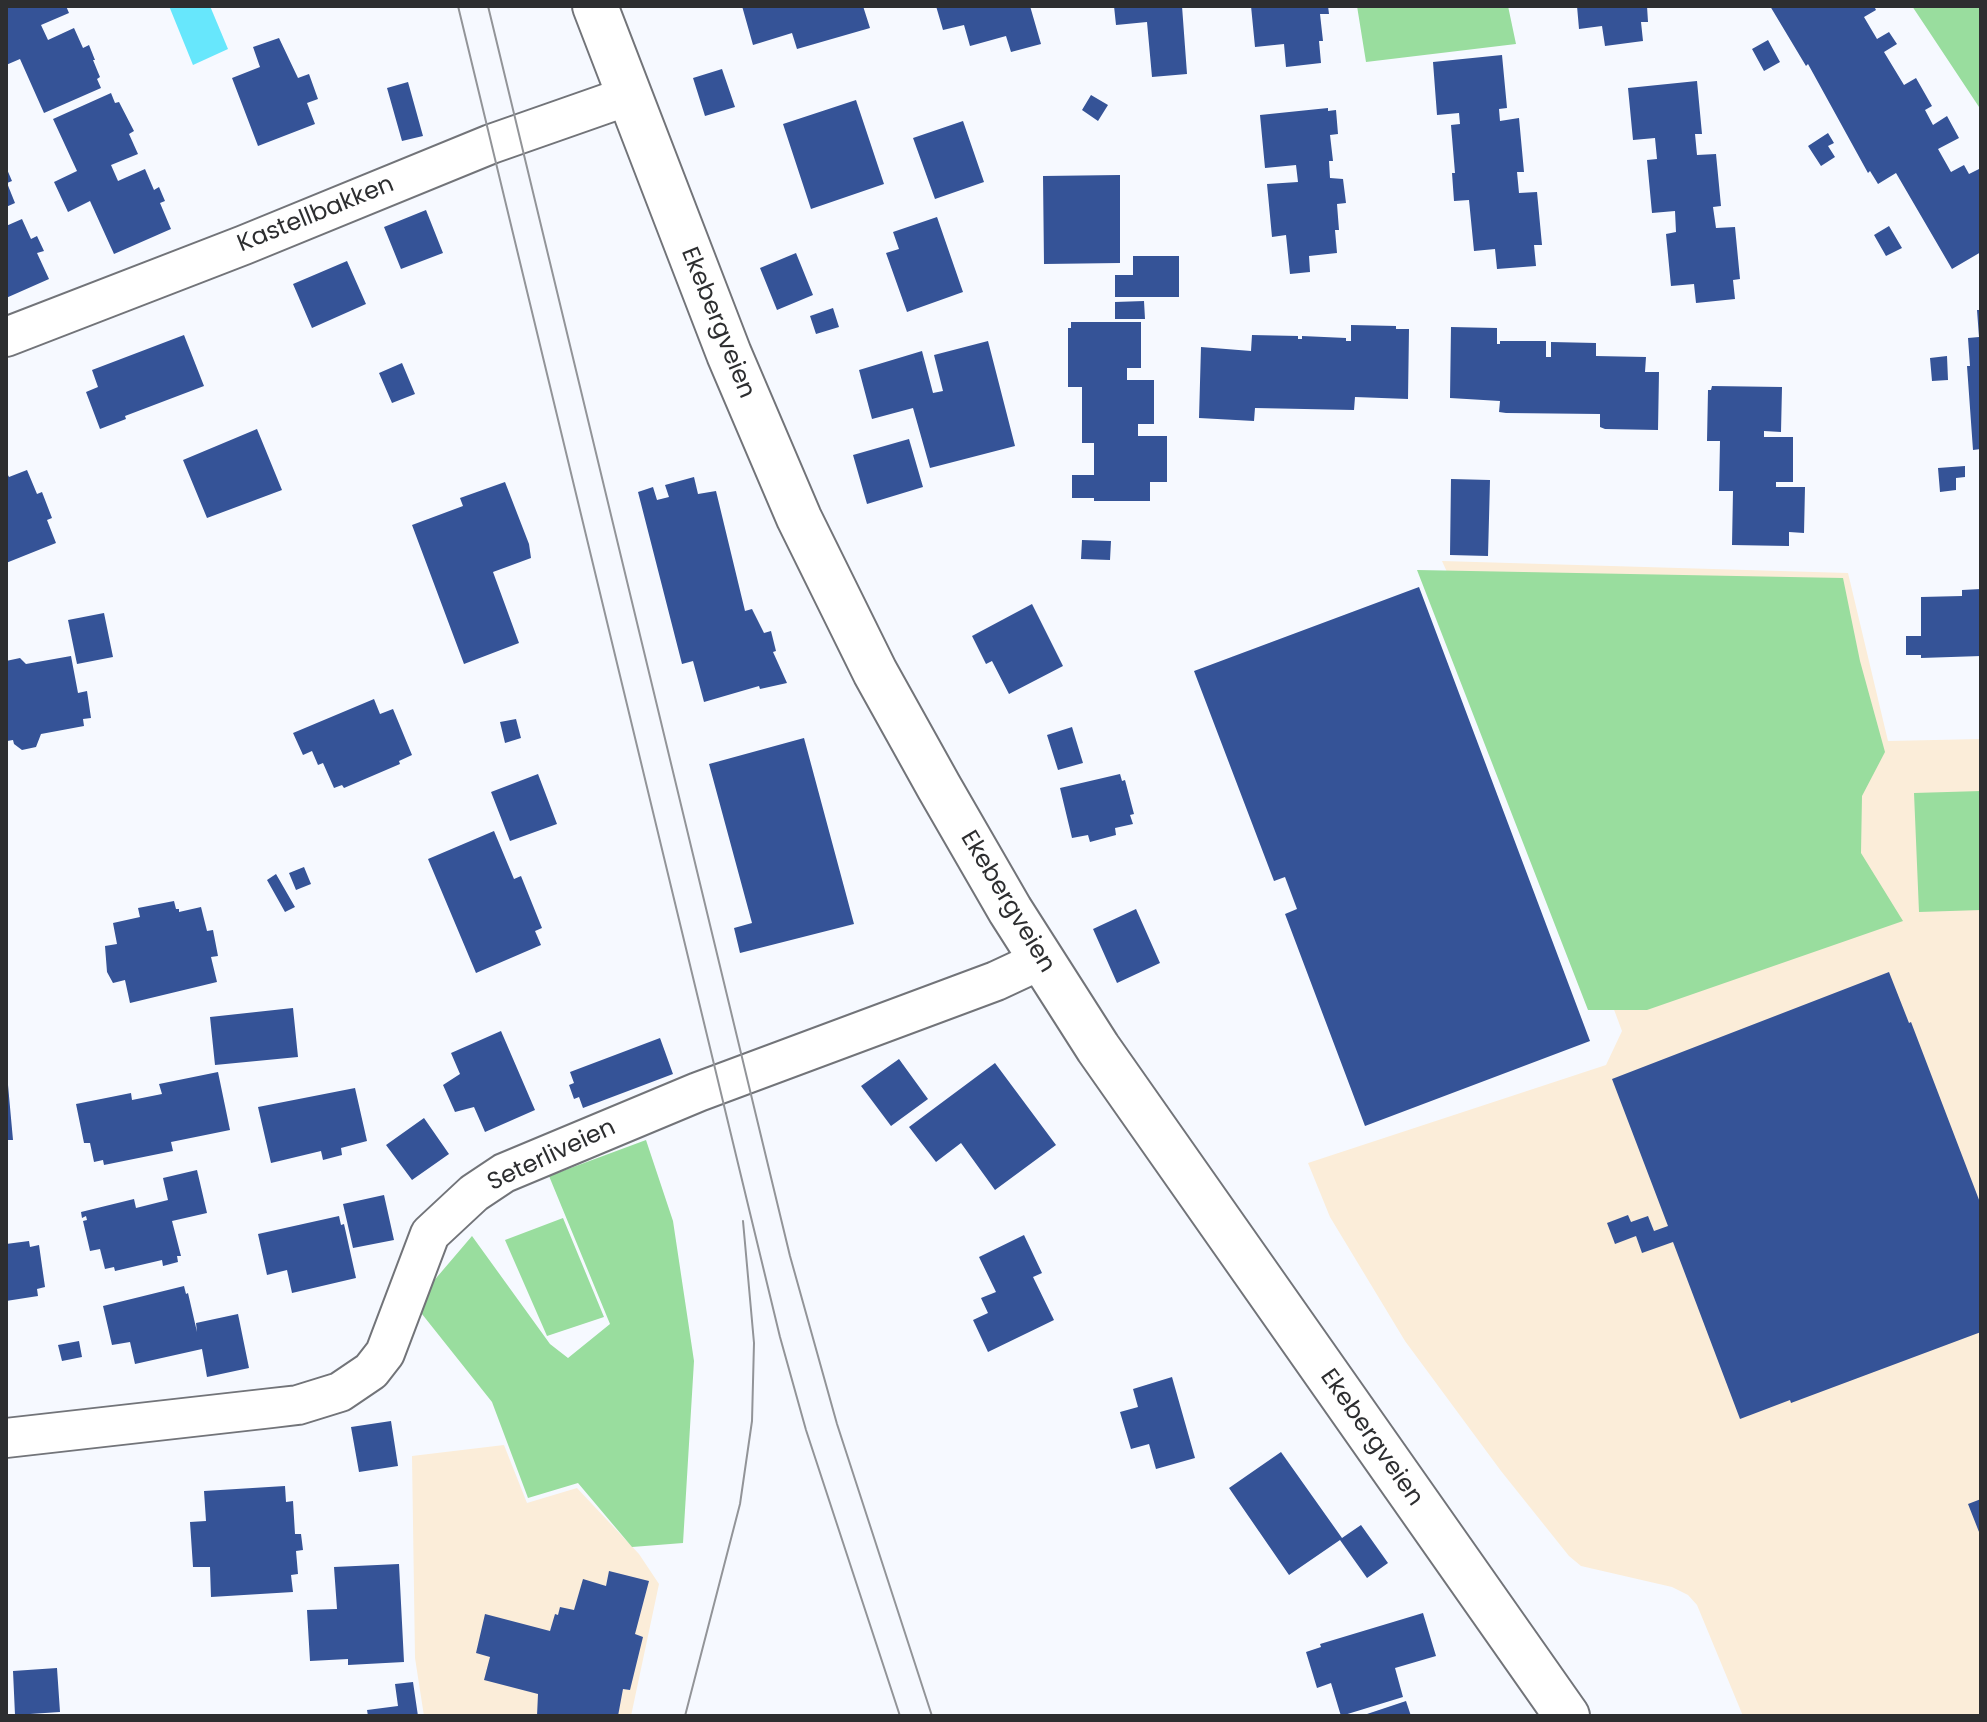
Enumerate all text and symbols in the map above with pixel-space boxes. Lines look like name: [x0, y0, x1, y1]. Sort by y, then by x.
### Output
street label: Kastellbakken: [234, 171, 398, 259]
street label: Ekebergveien: [674, 243, 760, 403]
street label: Ekebergveien: [953, 826, 1061, 978]
street label: Seterliveien: [483, 1114, 621, 1198]
street label: Ekebergveien: [1313, 1364, 1429, 1512]

